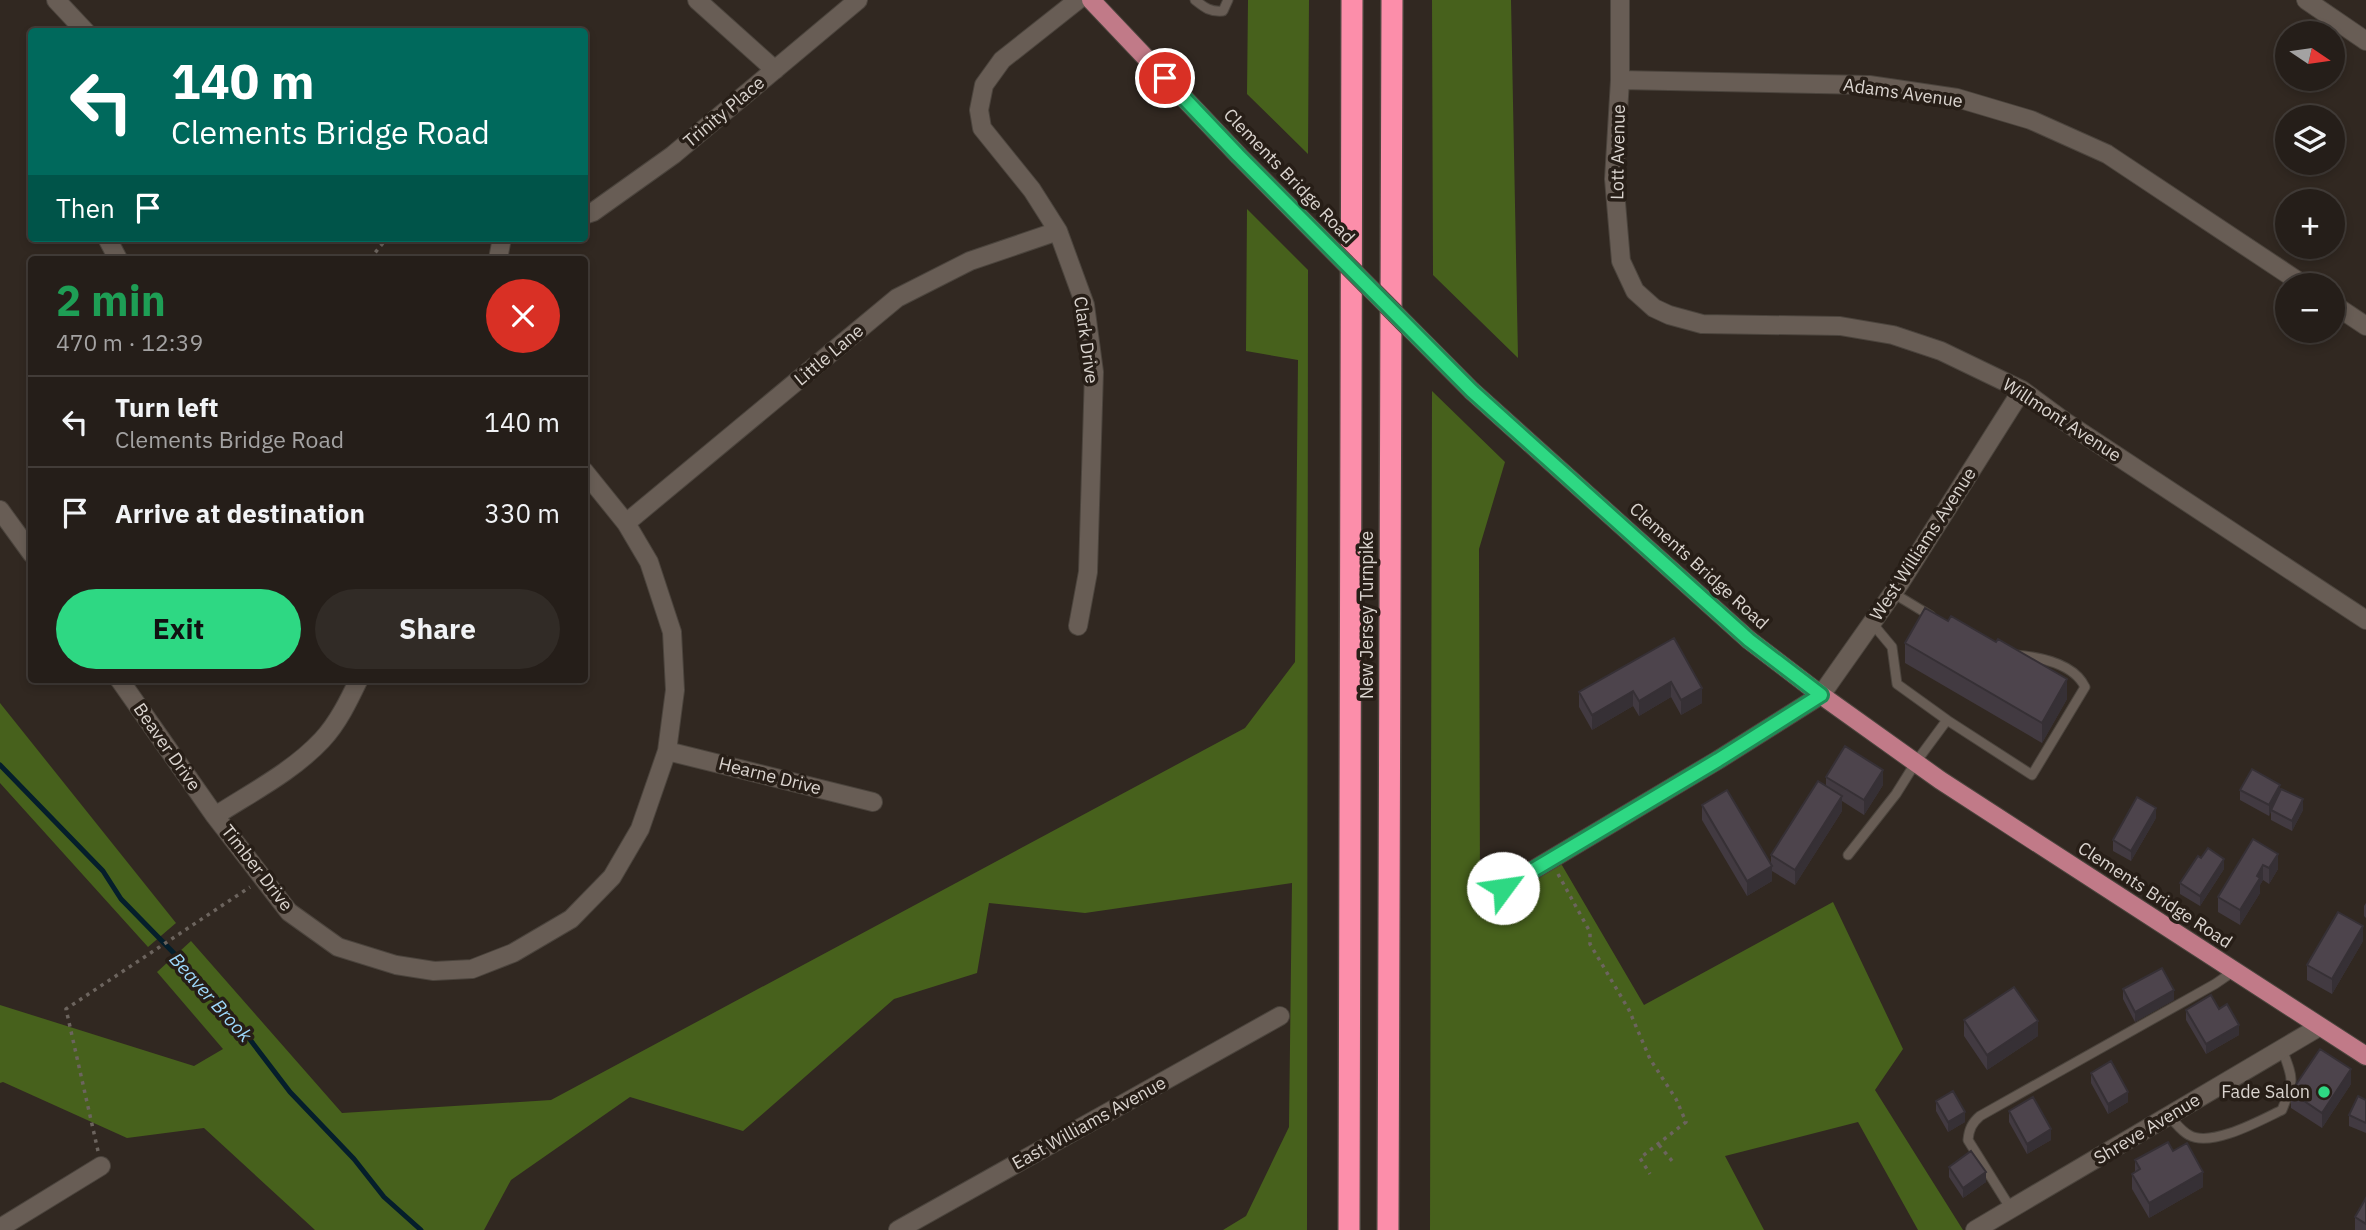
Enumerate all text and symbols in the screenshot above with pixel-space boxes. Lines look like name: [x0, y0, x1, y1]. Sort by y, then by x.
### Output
north arrow: [2275, 21, 2345, 91]
map controls: [2275, 21, 2345, 343]
pin: [1135, 48, 1195, 108]
text: 140 m: [171, 49, 315, 112]
icon: left: [56, 56, 147, 147]
icon: arrive: [1146, 59, 1184, 97]
street label: Trinity Place: [678, 71, 769, 152]
street label: Adams Avenue: [1842, 73, 1964, 112]
street label: Clements Bridge Road: [1219, 103, 1360, 248]
street label: Lott Avenue: [1605, 104, 1630, 200]
button: layers: [2275, 105, 2345, 175]
text: Clements Bridge Road: [171, 111, 490, 153]
icon: arrive: [129, 189, 167, 227]
button: +: [2275, 189, 2345, 259]
text: Then: [56, 191, 115, 225]
text: 2 min: [56, 273, 166, 328]
button: −: [2275, 273, 2345, 343]
button: close: [486, 279, 560, 353]
street label: Clark Drive: [1069, 295, 1104, 385]
street label: Little Lane: [789, 319, 868, 390]
text: 470 m · 12:39: [56, 327, 203, 357]
street label: Willmont Avenue: [1999, 373, 2126, 467]
text: Turn left: [115, 390, 218, 424]
icon: left: [56, 403, 94, 441]
text: 140 m: [484, 405, 560, 439]
text: Clements Bridge Road: [115, 424, 344, 454]
street label: West Williams Avenue: [1864, 463, 1981, 625]
icon: arrive: [56, 494, 94, 532]
text: Arrive at destination: [115, 496, 365, 530]
text: 330 m: [484, 496, 560, 530]
street label: Clements Bridge Road: [1625, 497, 1774, 634]
street label: New Jersey Turnpike: [1355, 531, 1378, 699]
button: Exit: [56, 589, 301, 669]
button: Share: [315, 589, 560, 669]
street label: Beaver Drive: [129, 698, 206, 795]
street label: Hearne Drive: [716, 752, 824, 799]
street label: Timber Drive: [216, 820, 298, 916]
street label: Clements Bridge Road: [2074, 836, 2237, 953]
position arrow: [1466, 851, 1540, 925]
water label: Beaver Brook: [165, 947, 258, 1048]
street label: East Williams Avenue: [1008, 1071, 1170, 1174]
place label: Fade Salon: [2221, 1080, 2310, 1103]
marker: Fade Salon: [2316, 1084, 2332, 1100]
street label: Shreve Avenue: [2089, 1088, 2204, 1169]

